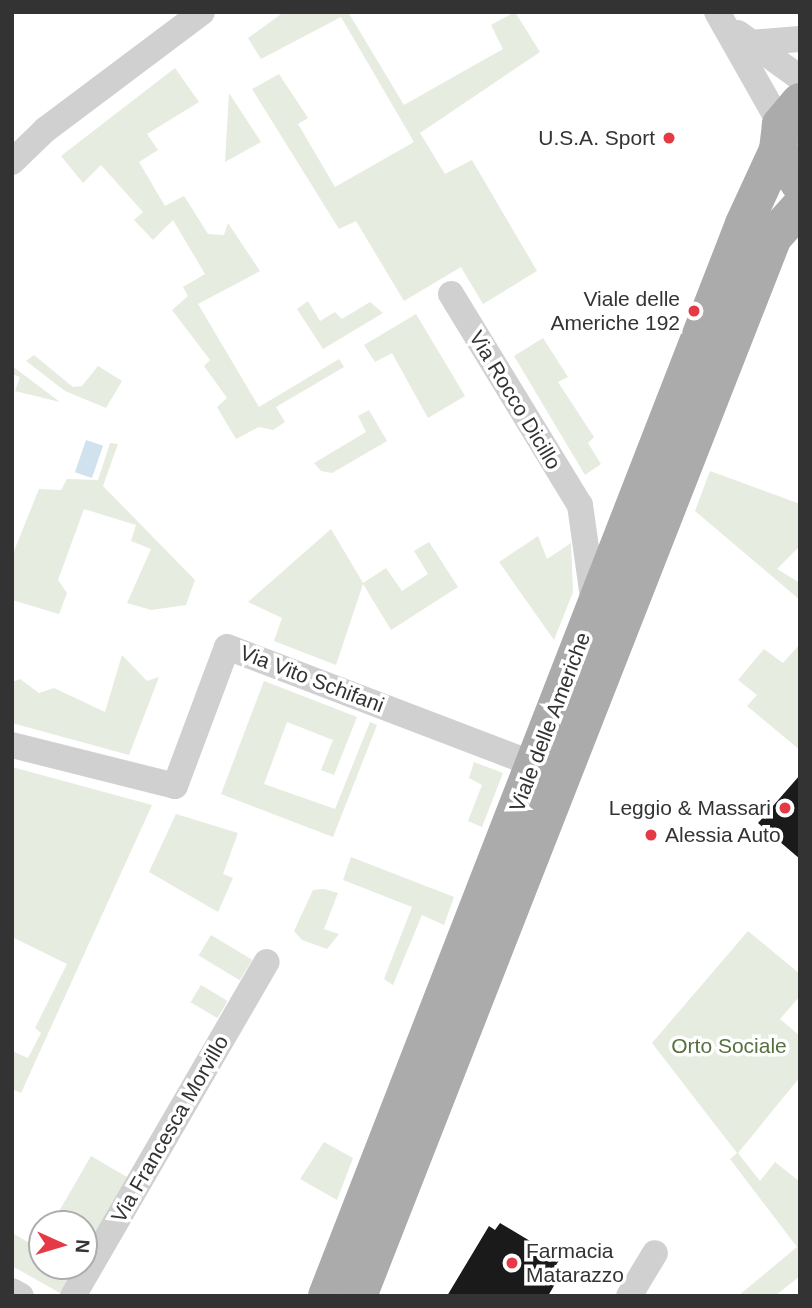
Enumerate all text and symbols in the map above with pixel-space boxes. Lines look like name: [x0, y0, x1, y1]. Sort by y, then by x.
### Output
place label: U.S.A. Sport: [538, 125, 655, 151]
marker: U.S.A. Sport: [661, 130, 677, 146]
place label: Viale delle Americhe 192: [550, 286, 680, 336]
marker: Viale delle Americhe 192: [686, 303, 702, 319]
street label: Via Rocco Dicillo: [464, 326, 566, 474]
street label: Viale delle Americhe: [504, 628, 596, 816]
street label: Via Vito Schifani: [236, 640, 388, 718]
place label: Leggio & Massari: [609, 795, 771, 821]
marker: Leggio & Massari: [777, 800, 793, 816]
place label: Alessia Auto: [665, 822, 782, 848]
marker: Alessia Auto: [643, 827, 659, 843]
street label: Via Francesca Morvillo: [106, 1031, 234, 1227]
park label: Orto Sociale: [671, 1033, 787, 1059]
north arrow: [28, 1210, 98, 1280]
place label: Farmacia Matarazzo: [526, 1238, 624, 1288]
text: N: [71, 1239, 93, 1254]
marker: Farmacia Matarazzo: [504, 1255, 520, 1271]

